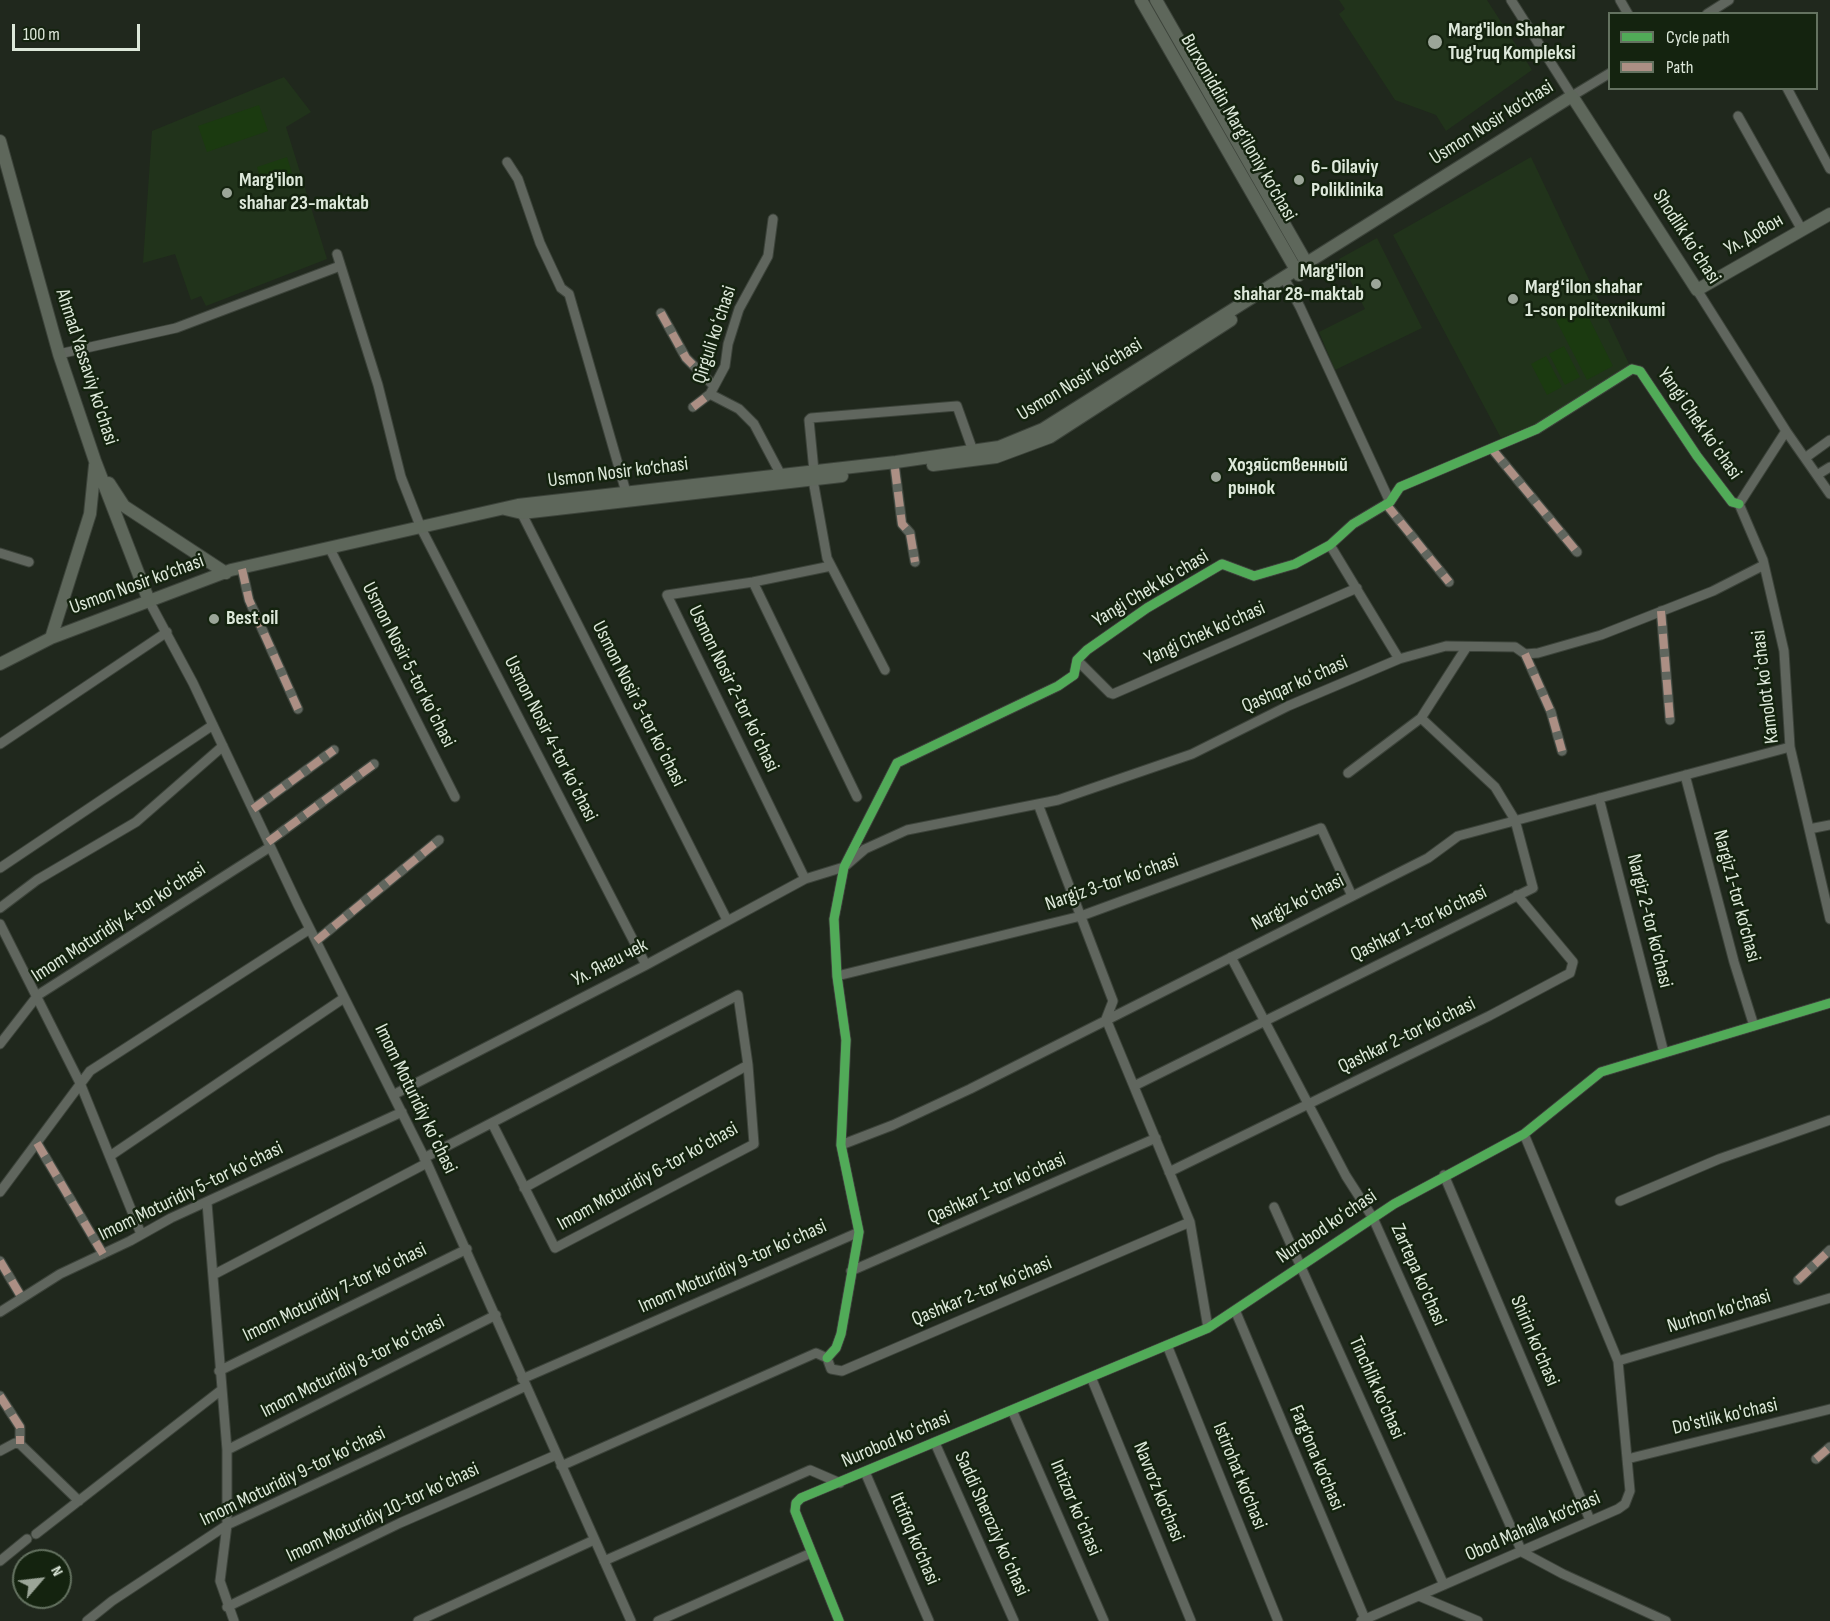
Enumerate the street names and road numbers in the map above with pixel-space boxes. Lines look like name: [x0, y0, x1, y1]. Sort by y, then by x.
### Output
street label: Burxoniddin Marg’iloniy ko’chasi: [1175, 30, 1301, 226]
street label: Usmon Nosir ko‘chasi: [1426, 75, 1558, 171]
street label: Shodlik koʻchasi: [1647, 185, 1725, 289]
street label: Ул. Довон: [1720, 209, 1788, 261]
street label: Qirguli koʻchasi: [688, 283, 742, 387]
street label: Ahmad Yassaviy ko'chasi: [49, 286, 123, 448]
street label: Usmon Nosir ko‘chasi: [1013, 333, 1147, 427]
street label: Yangi Chek koʻchasi: [1652, 363, 1746, 485]
street label: Usmon Nosir ko‘chasi: [546, 452, 690, 494]
street label: Yangi Chek koʻchasi: [1089, 545, 1213, 633]
street label: Usmon Nosir ko‘chasi: [67, 550, 207, 620]
street label: Usmon Nosir 5-tor koʻchasi: [356, 578, 460, 752]
street label: Yangi Chek ko'chasi: [1141, 597, 1269, 671]
street label: Usmon Nosir 2-tor koʻchasi: [682, 602, 784, 776]
street label: Usmon Nosir 3-tor koʻchasi: [586, 617, 690, 791]
street label: Kamolot koʻchasi: [1747, 629, 1785, 745]
street label: Qashqar koʻchasi: [1238, 651, 1352, 719]
street label: Usmon Nosir 4-tor koʻchasi: [498, 652, 602, 826]
street label: Nargiz 1-tor ko‘chasi: [1707, 827, 1765, 965]
street label: Nargiz 3-tor koʻchasi: [1042, 849, 1182, 917]
street label: Nargiz 2-tor ko‘chasi: [1621, 852, 1677, 990]
street label: Imom Moturidiy 4-tor koʻchasi: [28, 858, 210, 988]
street label: Nargiz koʻchasi: [1248, 870, 1348, 936]
street label: Qashkar 1-tor koʼchasi: [1347, 881, 1491, 967]
street label: Ул. Янги чек: [568, 934, 652, 992]
street label: Qashkar 2-tor koʼchasi: [1334, 992, 1480, 1080]
street label: Imom Moturidiy koʻchasi: [368, 1020, 462, 1178]
street label: Imom Moturidiy 6-tor koʻchasi: [554, 1117, 742, 1237]
street label: Imom Moturidiy 5-tor koʻchasi: [95, 1137, 287, 1247]
street label: Qashkar 1-tor koʼchasi: [924, 1148, 1070, 1230]
street label: Nurobod koʻchasi: [1272, 1185, 1382, 1269]
street label: Imom Moturidiy 9-tor koʻchasi: [635, 1215, 831, 1319]
street label: Zartepa ko'chasi: [1385, 1220, 1451, 1330]
street label: Imom Moturidiy 7-tor koʻchasi: [239, 1238, 431, 1348]
street label: Qashkar 2-tor koʼchasi: [908, 1252, 1056, 1332]
street label: Nurhon ko'chasi: [1664, 1285, 1774, 1339]
street label: Shirin ko'chasi: [1504, 1292, 1564, 1390]
street label: Imom Moturidiy 8-tor koʻchasi: [257, 1310, 449, 1424]
street label: Tinchlik ko'chasi: [1343, 1333, 1409, 1443]
street label: Do'stlik ko'chasi: [1670, 1393, 1780, 1441]
street label: Farg‘ona ko‘chasi: [1283, 1402, 1349, 1514]
street label: Nurobod koʻchasi: [838, 1406, 954, 1474]
street label: Istirohat ko‘chasi: [1207, 1419, 1271, 1533]
street label: Imom Moturidiy 9-tor koʻchasi: [197, 1422, 389, 1532]
street label: Navro‘z ko‘chasi: [1127, 1439, 1189, 1545]
street label: Saddi Sheroziy koʻchasi: [948, 1448, 1034, 1600]
street label: Intizor koʻchasi: [1044, 1456, 1106, 1560]
street label: Imom Moturidiy 10-tor koʻchasi: [283, 1458, 483, 1568]
street label: Obod Mahalla ko‘chasi: [1462, 1487, 1604, 1567]
street label: Ittifoq ko‘chasi: [884, 1489, 944, 1589]

